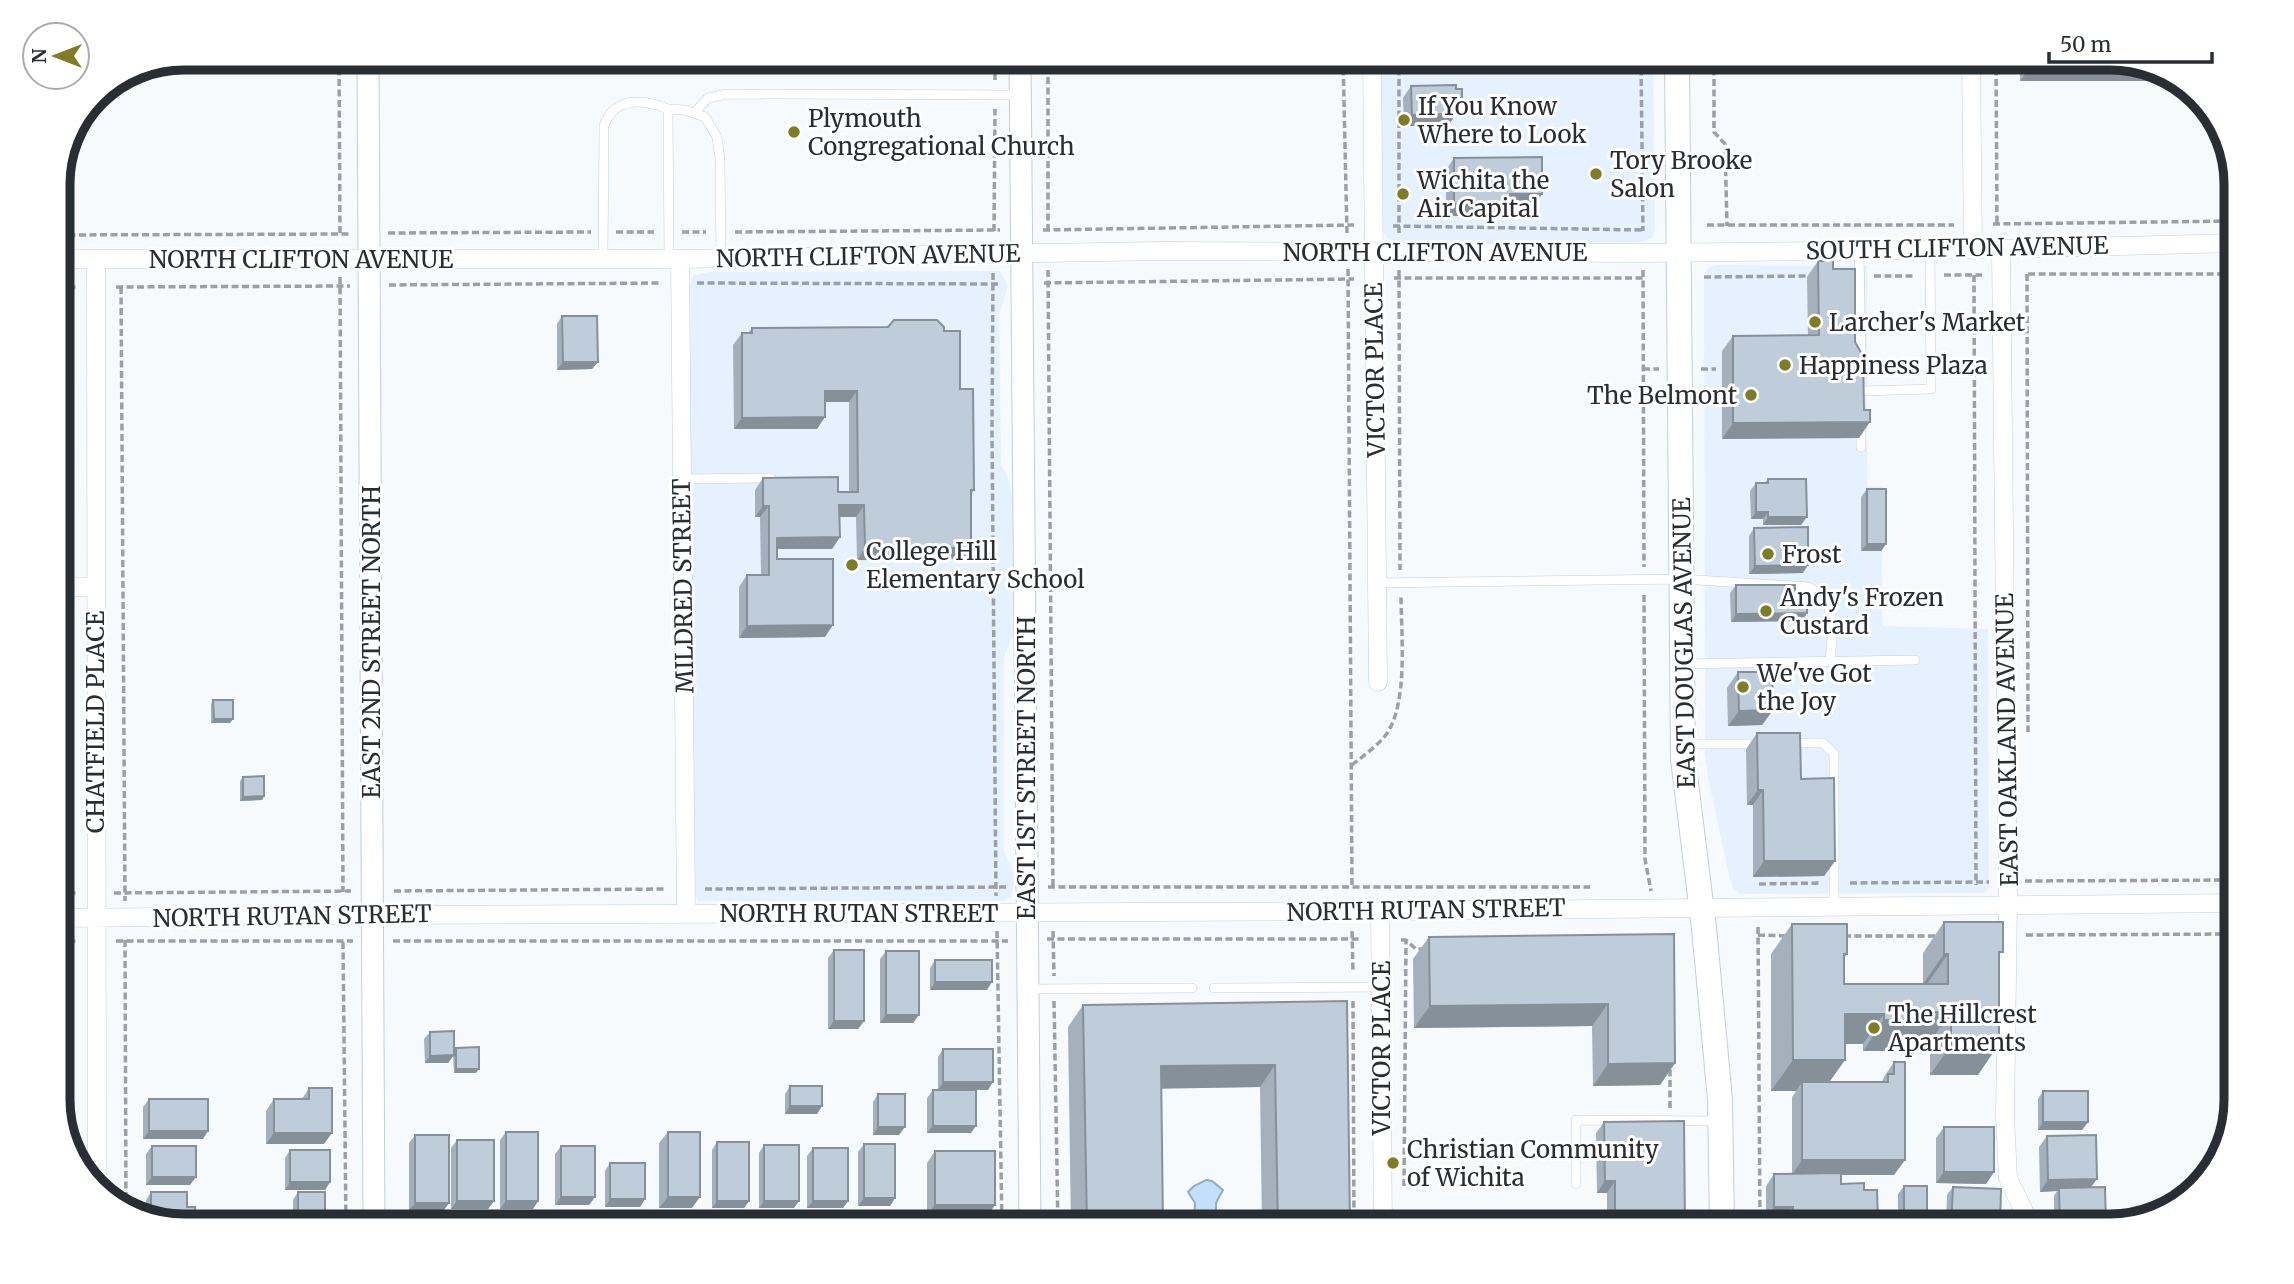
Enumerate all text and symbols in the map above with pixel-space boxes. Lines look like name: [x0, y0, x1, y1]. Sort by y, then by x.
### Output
north arrow: [21, 21, 91, 91]
scale bar: [2049, 21, 2212, 65]
text: 50 m: [2060, 31, 2111, 58]
text: N: [27, 48, 51, 64]
place label: If You Know Where to Look: [1417, 91, 1587, 150]
place label: Plymouth Congregational Church: [808, 103, 1075, 162]
marker: If You Know Where to Look: [1396, 112, 1412, 128]
marker: Plymouth Congregational Church: [786, 124, 802, 140]
place label: Tory Brooke Salon: [1610, 145, 1752, 204]
place label: Wichita the Air Capital: [1416, 165, 1549, 224]
marker: Tory Brooke Salon: [1588, 166, 1604, 182]
marker: Wichita the Air Capital: [1395, 186, 1411, 202]
street label: SOUTH CLIFTON AVENUE: [1805, 230, 2109, 266]
street label: NORTH CLIFTON AVENUE: [1283, 237, 1588, 268]
street label: NORTH CLIFTON AVENUE: [715, 238, 1021, 274]
street label: NORTH CLIFTON AVENUE: [149, 244, 454, 275]
street label: VICTOR PLACE: [1358, 282, 1392, 459]
place label: Larcher's Market: [1829, 307, 2026, 338]
marker: Larcher's Market: [1807, 314, 1823, 330]
place label: Happiness Plaza: [1799, 350, 1988, 381]
marker: Happiness Plaza: [1777, 357, 1793, 373]
place label: The Belmont: [1587, 380, 1738, 411]
marker: The Belmont: [1743, 387, 1759, 403]
street label: MILDRED STREET: [666, 478, 700, 694]
street label: EAST 2ND STREET NORTH: [356, 485, 387, 799]
street label: EAST DOUGLAS AVENUE: [1666, 496, 1702, 789]
place label: College Hill Elementary School: [866, 536, 1085, 595]
place label: Frost: [1782, 539, 1842, 570]
marker: Frost: [1760, 546, 1776, 562]
marker: College Hill Elementary School: [844, 557, 860, 573]
place label: Andy's Frozen Custard: [1779, 582, 1944, 641]
street label: EAST OAKLAND AVENUE: [1989, 592, 2025, 887]
marker: Andy's Frozen Custard: [1758, 603, 1774, 619]
street label: CHATFIELD PLACE: [80, 610, 111, 833]
street label: EAST 1ST STREET NORTH: [1011, 616, 1042, 920]
place label: We've Got the Joy: [1756, 658, 1872, 717]
marker: We've Got the Joy: [1735, 679, 1751, 695]
street label: NORTH RUTAN STREET: [1286, 892, 1566, 928]
street label: NORTH RUTAN STREET: [152, 898, 432, 934]
street label: NORTH RUTAN STREET: [719, 898, 999, 929]
street label: VICTOR PLACE: [1366, 960, 1397, 1136]
place label: The Hillcrest Apartments: [1887, 999, 2037, 1058]
marker: The Hillcrest Apartments: [1866, 1020, 1882, 1036]
place label: Christian Community of Wichita: [1407, 1134, 1659, 1193]
marker: Christian Community of Wichita: [1385, 1155, 1401, 1171]

